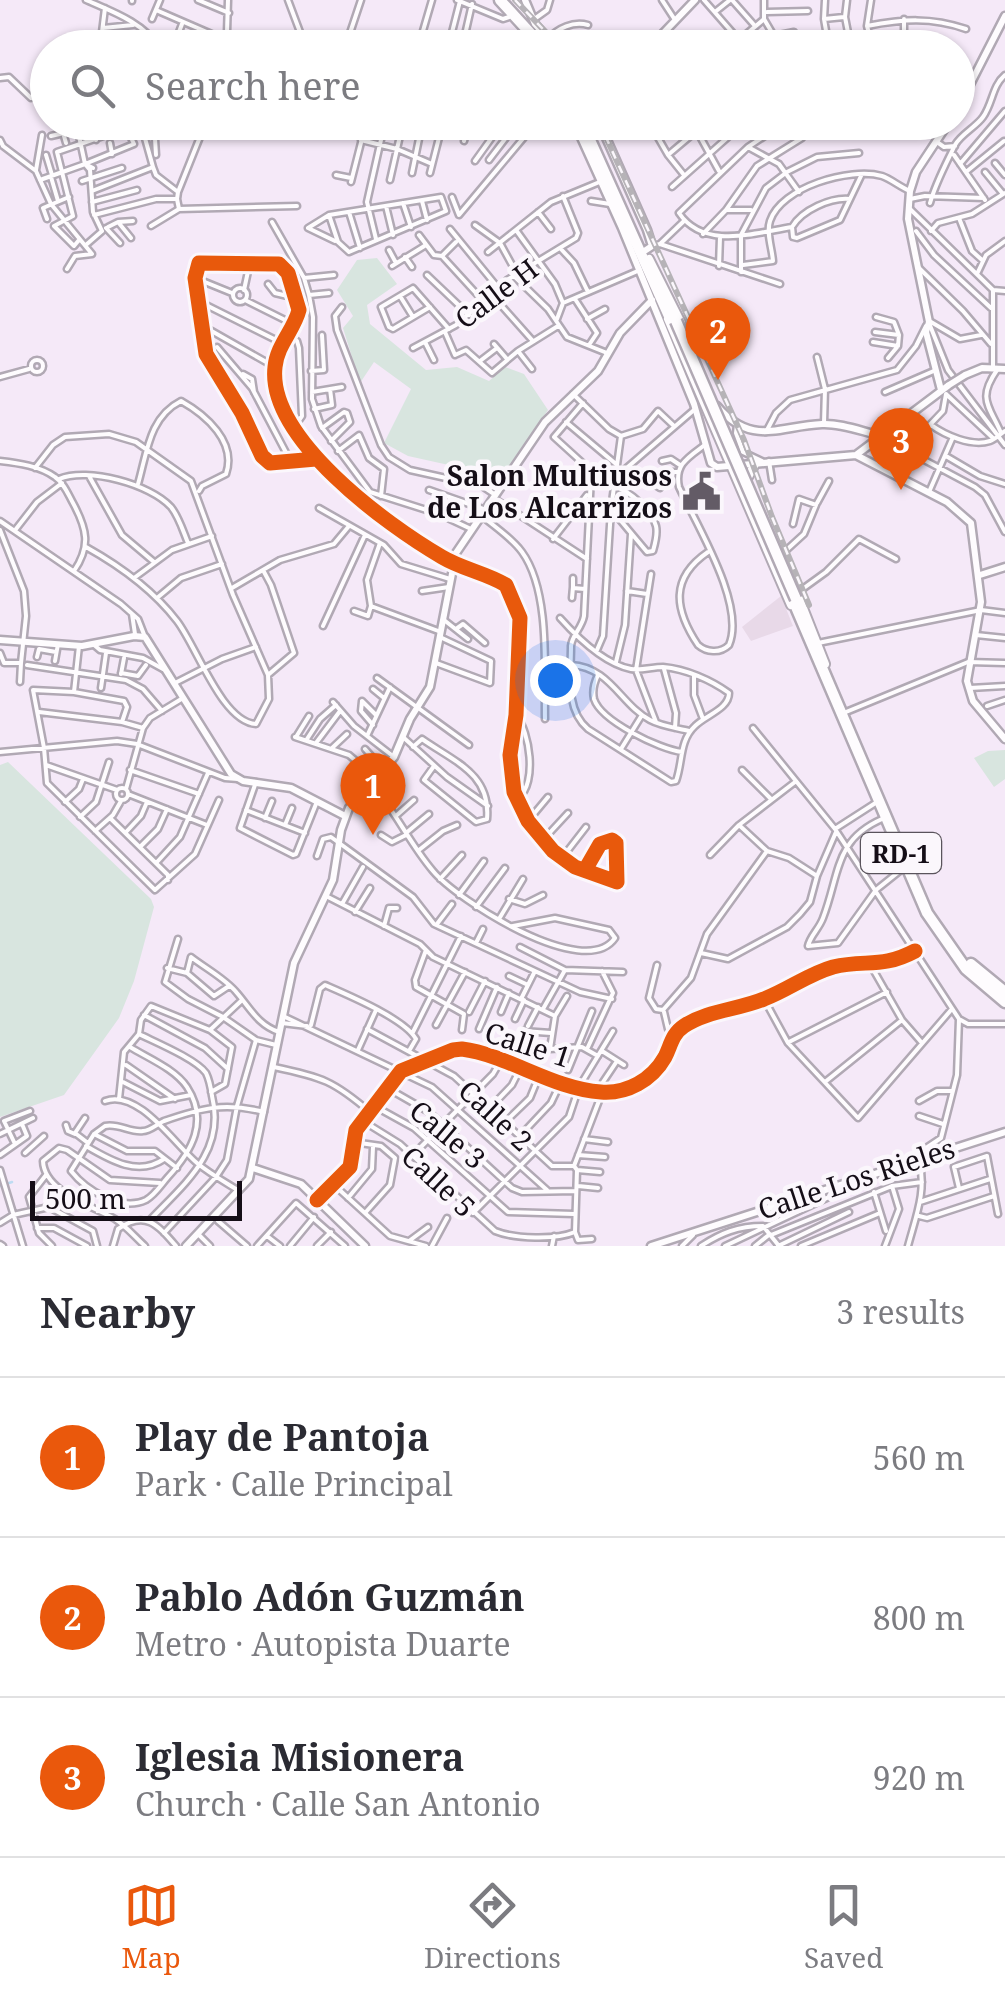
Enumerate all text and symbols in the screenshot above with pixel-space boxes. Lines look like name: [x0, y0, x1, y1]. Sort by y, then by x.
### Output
search box: [30, 30, 975, 140]
icon: search: [65, 58, 120, 113]
text: Search here: [145, 59, 361, 111]
street label: Calle H: [447, 249, 545, 337]
pin: 2: [686, 298, 750, 380]
pin: 3: [868, 408, 934, 490]
place label: Salon Multiusos de Los Alcarrizos: [427, 456, 672, 526]
public building icon: Salon Multiusos de Los Alcarrizos: [681, 470, 723, 512]
your location: [530, 655, 581, 706]
pin: 1: [340, 752, 406, 835]
road number: RD-1: [861, 833, 941, 873]
street label: Calle 1: [480, 1012, 576, 1076]
street label: Calle 2: [451, 1071, 541, 1159]
street label: Calle 3: [402, 1091, 494, 1177]
street label: Calle Los Rieles: [753, 1128, 959, 1228]
street label: Calle 5: [394, 1137, 484, 1225]
scale bar: [30, 1176, 242, 1220]
text: 500 m: [45, 1179, 126, 1217]
text: Nearby: [40, 1283, 195, 1340]
text: 3 results: [836, 1290, 965, 1333]
text: Play de Pantoja: [135, 1410, 430, 1462]
text: 1: [63, 1436, 82, 1479]
text: 560 m: [873, 1436, 965, 1479]
text: Park · Calle Principal: [135, 1462, 453, 1505]
text: Pablo Adón Guzmán: [135, 1570, 525, 1622]
text: 2: [63, 1596, 82, 1639]
text: 800 m: [873, 1596, 965, 1639]
text: Metro · Autopista Duarte: [135, 1622, 511, 1665]
text: Iglesia Misionera: [135, 1730, 465, 1782]
text: 3: [63, 1756, 82, 1799]
text: 920 m: [873, 1756, 965, 1799]
text: Church · Calle San Antonio: [135, 1782, 541, 1825]
tab: Map: [122, 1878, 181, 1976]
tab: Directions: [424, 1878, 561, 1976]
tab: Saved: [804, 1878, 883, 1976]

